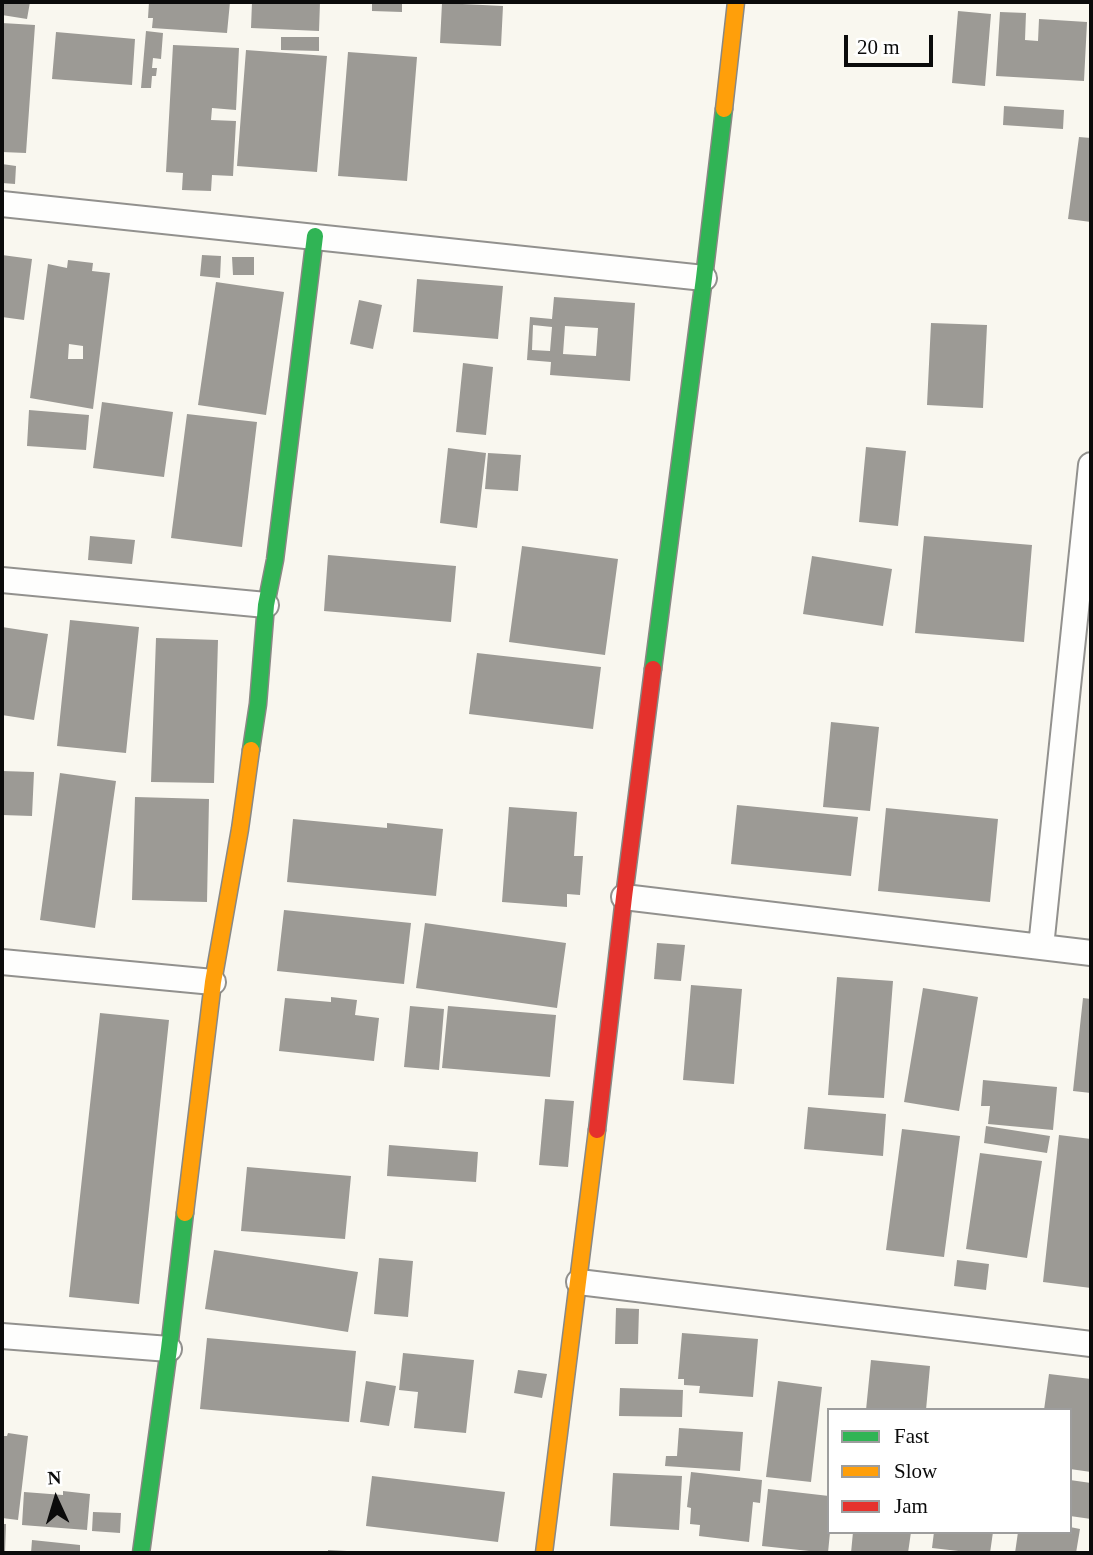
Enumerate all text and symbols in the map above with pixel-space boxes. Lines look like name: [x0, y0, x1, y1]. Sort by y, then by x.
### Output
scale bar: [848, 21, 937, 65]
text: 20 m: [857, 35, 900, 59]
legend: [827, 1408, 1072, 1534]
text: Fast: [894, 1424, 929, 1448]
text: Slow: [894, 1459, 937, 1483]
north arrow: [21, 1464, 91, 1534]
text: N: [47, 1467, 62, 1489]
text: Jam: [894, 1494, 928, 1518]

